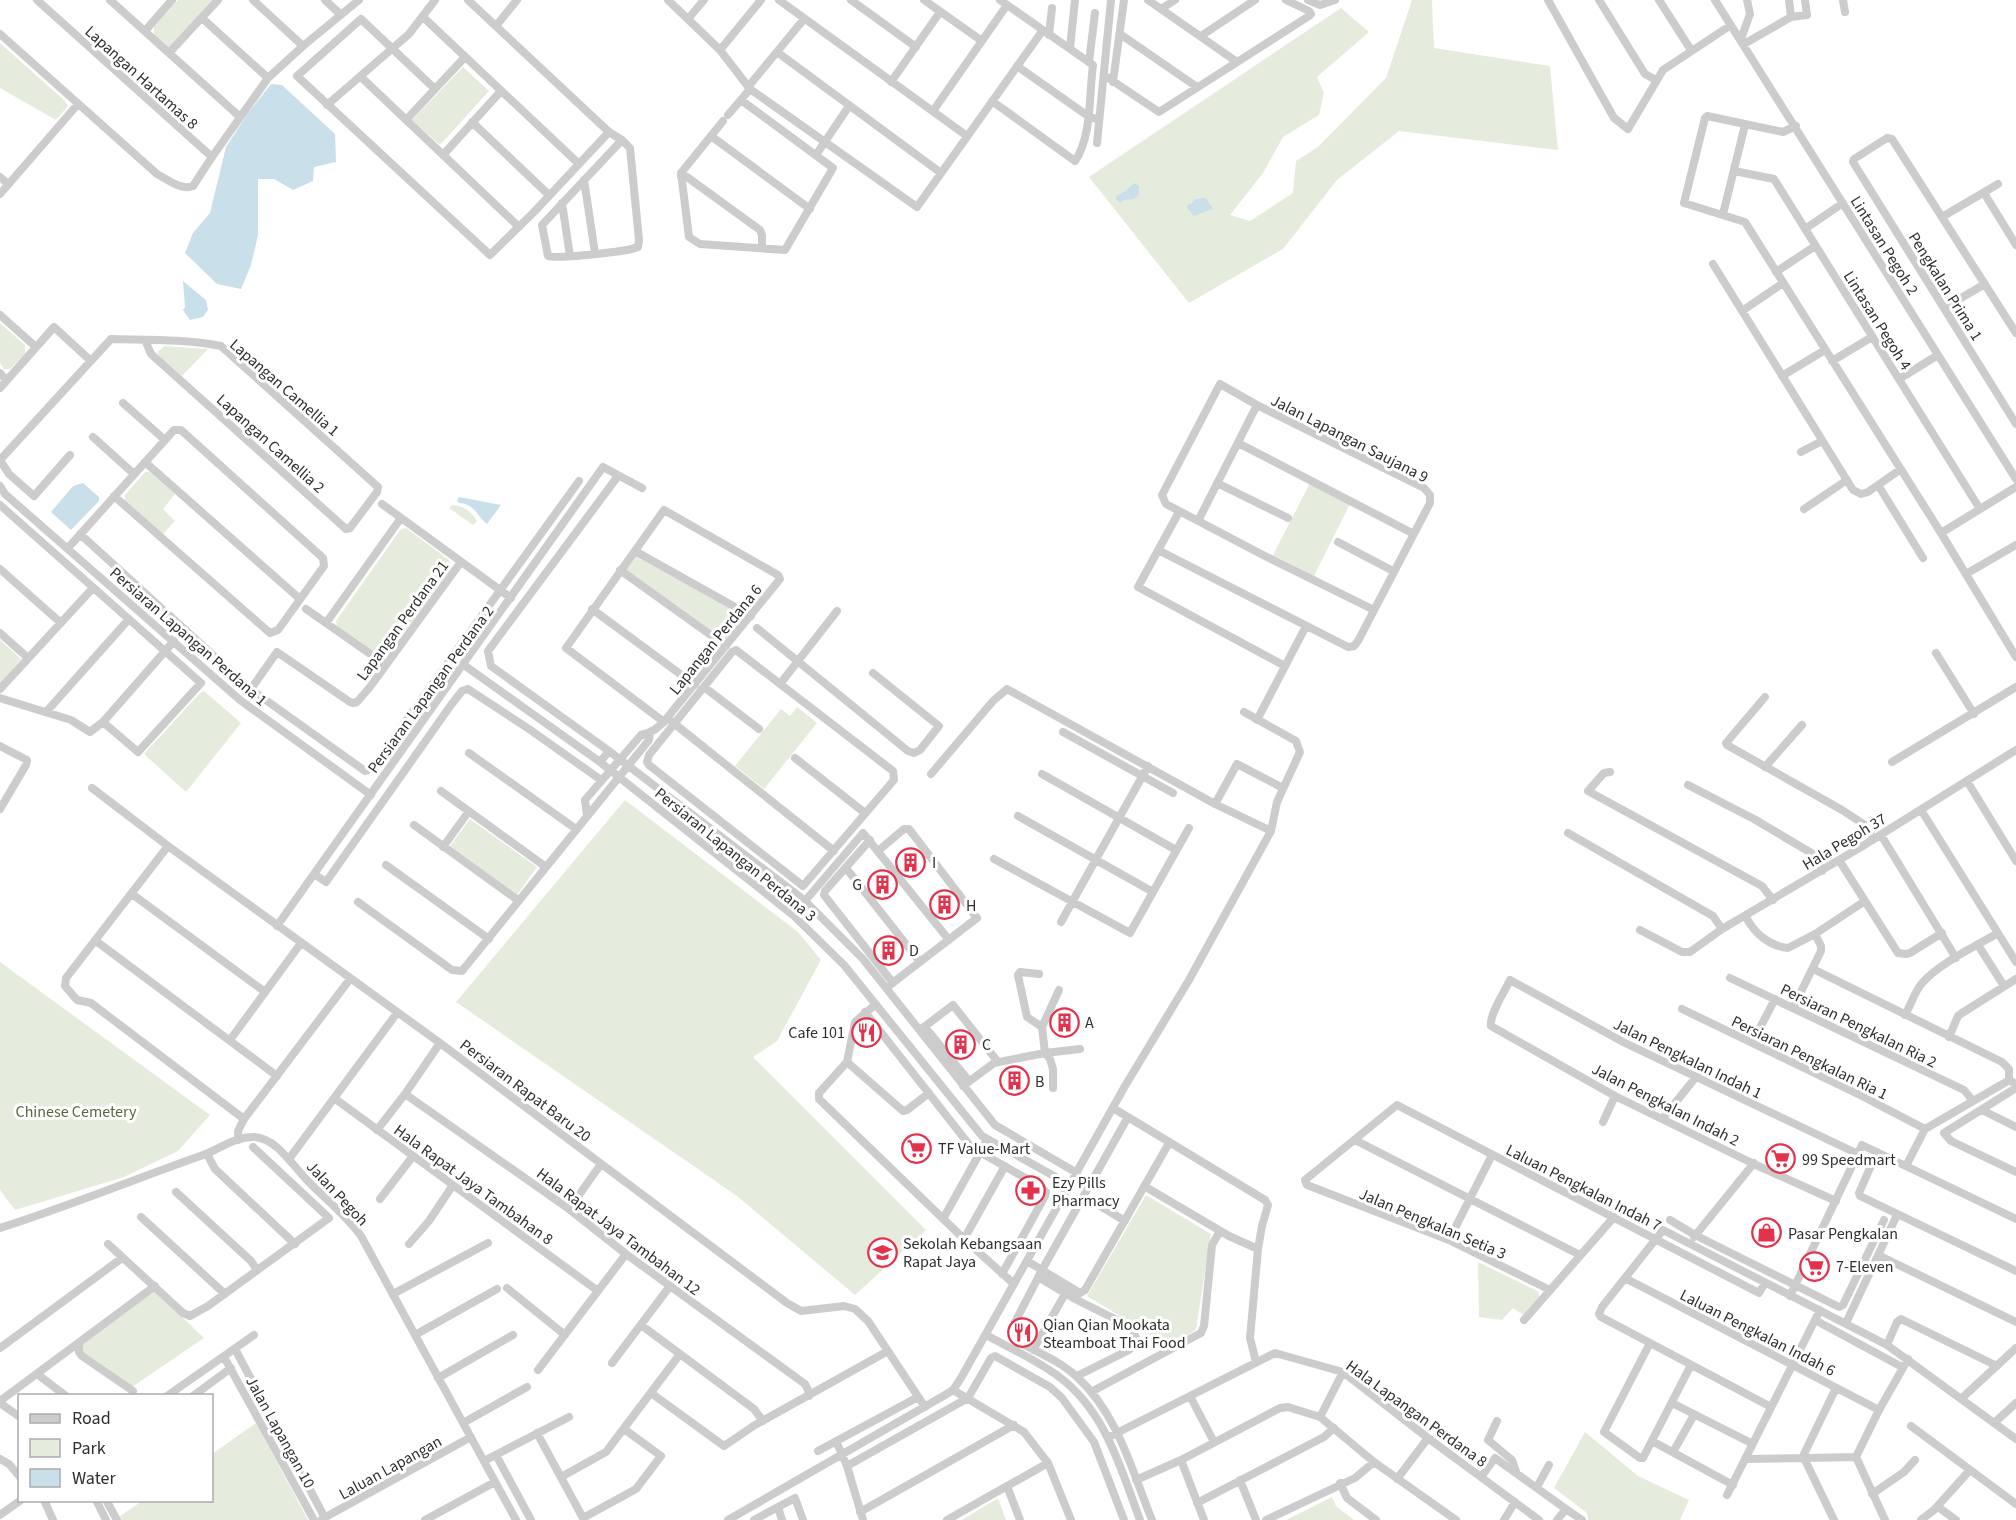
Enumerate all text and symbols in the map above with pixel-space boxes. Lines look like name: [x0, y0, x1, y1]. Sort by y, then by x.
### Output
street label: Lapangan Hartamas 8: [80, 21, 203, 135]
street label: Lintasan Pegoh 2: [1845, 192, 1923, 299]
street label: Pengkalan Prima 1: [1903, 228, 1987, 345]
street label: Lintasan Pegoh 4: [1838, 267, 1916, 374]
street label: Lapangan Camellia 1: [225, 334, 344, 442]
street label: Lapangan Camellia 2: [211, 389, 329, 498]
street label: Jalan Lapangan Saujana 9: [1267, 390, 1432, 488]
street label: Lapangan Perdana 21: [352, 556, 454, 685]
street label: Persiaran Lapangan Perdana 1: [105, 562, 272, 711]
street label: Lapangan Perdana 6: [664, 580, 767, 699]
street label: Persiaran Lapangan Perdana 2: [363, 601, 499, 778]
street label: Persiaran Lapangan Perdana 3: [650, 783, 821, 927]
street label: Hala Pegoh 37: [1798, 808, 1891, 876]
building icon: I: [895, 846, 927, 878]
place label: I: [932, 852, 936, 874]
building icon: G: [867, 868, 899, 900]
place label: G: [852, 874, 862, 896]
building icon: H: [929, 889, 961, 921]
place label: H: [966, 895, 976, 917]
building icon: D: [872, 934, 904, 966]
place label: D: [909, 940, 919, 962]
street label: Persiaran Pengkalan Ria 2: [1777, 978, 1941, 1073]
building icon: A: [1048, 1006, 1080, 1038]
street label: Persiaran Pengkalan Ria 1: [1728, 1010, 1892, 1105]
place label: A: [1085, 1012, 1094, 1034]
street label: Jalan Pengkalan Indah 1: [1610, 1013, 1766, 1105]
restaurant icon: Cafe 101: [850, 1016, 882, 1048]
place label: Cafe 101: [788, 1022, 845, 1044]
building icon: C: [945, 1028, 977, 1060]
street label: Persiaran Rapat Baru 20: [455, 1034, 596, 1147]
place label: C: [982, 1034, 991, 1056]
street label: Jalan Pengkalan Indah 2: [1588, 1058, 1743, 1152]
building icon: B: [998, 1065, 1030, 1097]
place label: B: [1035, 1071, 1044, 1093]
park label: Chinese Cemetery: [16, 1101, 137, 1123]
street label: Hala Rapat Jaya Tambahan 8: [389, 1119, 558, 1250]
supermarket icon: TF Value-Mart: [901, 1132, 933, 1164]
place label: TF Value-Mart: [938, 1138, 1031, 1160]
street label: Laluan Pengkalan Indah 7: [1502, 1139, 1665, 1237]
supermarket icon: 99 Speedmart: [1765, 1143, 1797, 1175]
place label: 99 Speedmart: [1802, 1149, 1896, 1171]
street label: Jalan Pegoh: [301, 1156, 373, 1231]
street label: Hala Rapat Jaya Tambahan 12: [532, 1163, 705, 1301]
place label: Ezy Pills Pharmacy: [1052, 1172, 1120, 1212]
pharmacy icon: Ezy Pills Pharmacy: [1015, 1175, 1047, 1207]
street label: Jalan Pengkalan Setia 3: [1356, 1183, 1510, 1265]
shop icon: Pasar Pengkalan: [1751, 1217, 1783, 1249]
place label: Pasar Pengkalan: [1788, 1223, 1898, 1245]
place label: Sekolah Kebangsaan Rapat Jaya: [903, 1233, 1042, 1273]
school or university icon: Sekolah Kebangsaan Rapat Jaya: [866, 1236, 898, 1268]
supermarket icon: 7-Eleven: [1799, 1250, 1831, 1282]
place label: 7-Eleven: [1836, 1256, 1894, 1278]
street label: Laluan Pengkalan Indah 6: [1676, 1284, 1839, 1382]
place label: Qian Qian Mookata Steamboat Thai Food: [1043, 1314, 1186, 1354]
restaurant icon: Qian Qian Mookata Steamboat Thai Food: [1006, 1317, 1038, 1349]
street label: Hala Lapangan Perdana 8: [1341, 1355, 1492, 1473]
street label: Jalan Lapangan 10: [240, 1373, 320, 1492]
legend: [18, 1394, 213, 1502]
text: Road: [72, 1406, 111, 1431]
street label: Laluan Lapangan: [335, 1430, 446, 1505]
text: Park: [72, 1436, 106, 1461]
text: Water: [72, 1466, 116, 1491]

